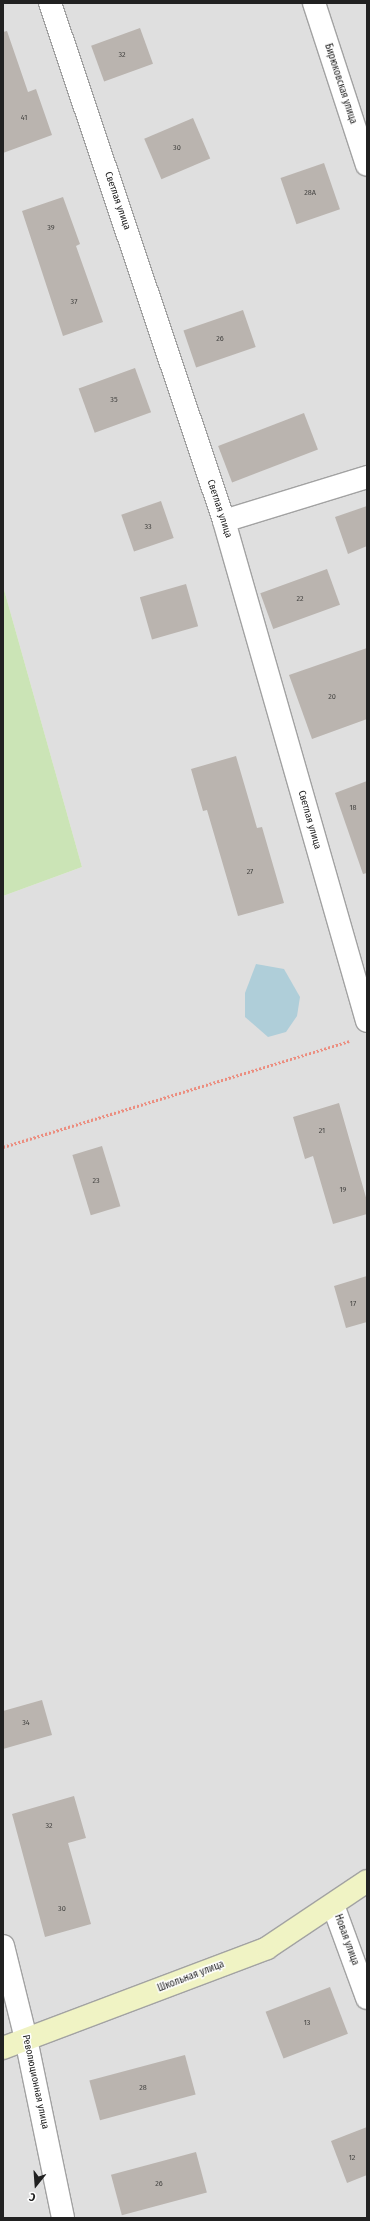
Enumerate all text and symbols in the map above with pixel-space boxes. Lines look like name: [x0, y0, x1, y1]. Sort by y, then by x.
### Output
street label: Бирюковская улица: [321, 42, 359, 126]
house number: 32: [118, 50, 126, 60]
house number: 41: [21, 113, 27, 123]
house number: 30: [173, 143, 181, 153]
street label: Светлая улица: [101, 170, 133, 232]
house number: 28А: [304, 188, 316, 198]
house number: 39: [47, 223, 55, 233]
house number: 37: [71, 297, 77, 307]
house number: 26: [216, 334, 224, 344]
house number: 35: [110, 395, 118, 405]
street label: Светлая улица: [204, 478, 234, 540]
house number: 33: [144, 522, 152, 532]
house number: 22: [296, 594, 304, 604]
house number: 20: [328, 692, 336, 702]
street label: Светлая улица: [295, 789, 323, 851]
house number: 18: [349, 803, 357, 813]
house number: 27: [247, 867, 253, 877]
house number: 21: [319, 1126, 325, 1136]
house number: 23: [92, 1176, 100, 1186]
house number: 19: [339, 1185, 347, 1195]
house number: 17: [350, 1299, 356, 1309]
house number: 34: [22, 1718, 30, 1728]
house number: 32: [45, 1821, 53, 1831]
house number: 30: [58, 1904, 66, 1914]
street label: Новая улица: [331, 1913, 361, 1967]
street label: Школьная улица: [156, 1959, 226, 1995]
house number: 13: [304, 2018, 310, 2028]
street label: Революционная улица: [19, 2034, 51, 2130]
house number: 28: [139, 2083, 147, 2093]
house number: 12: [349, 2153, 355, 2163]
north arrow: [16, 2165, 56, 2205]
house number: 26: [155, 2179, 163, 2189]
text: С: [28, 2190, 37, 2204]

